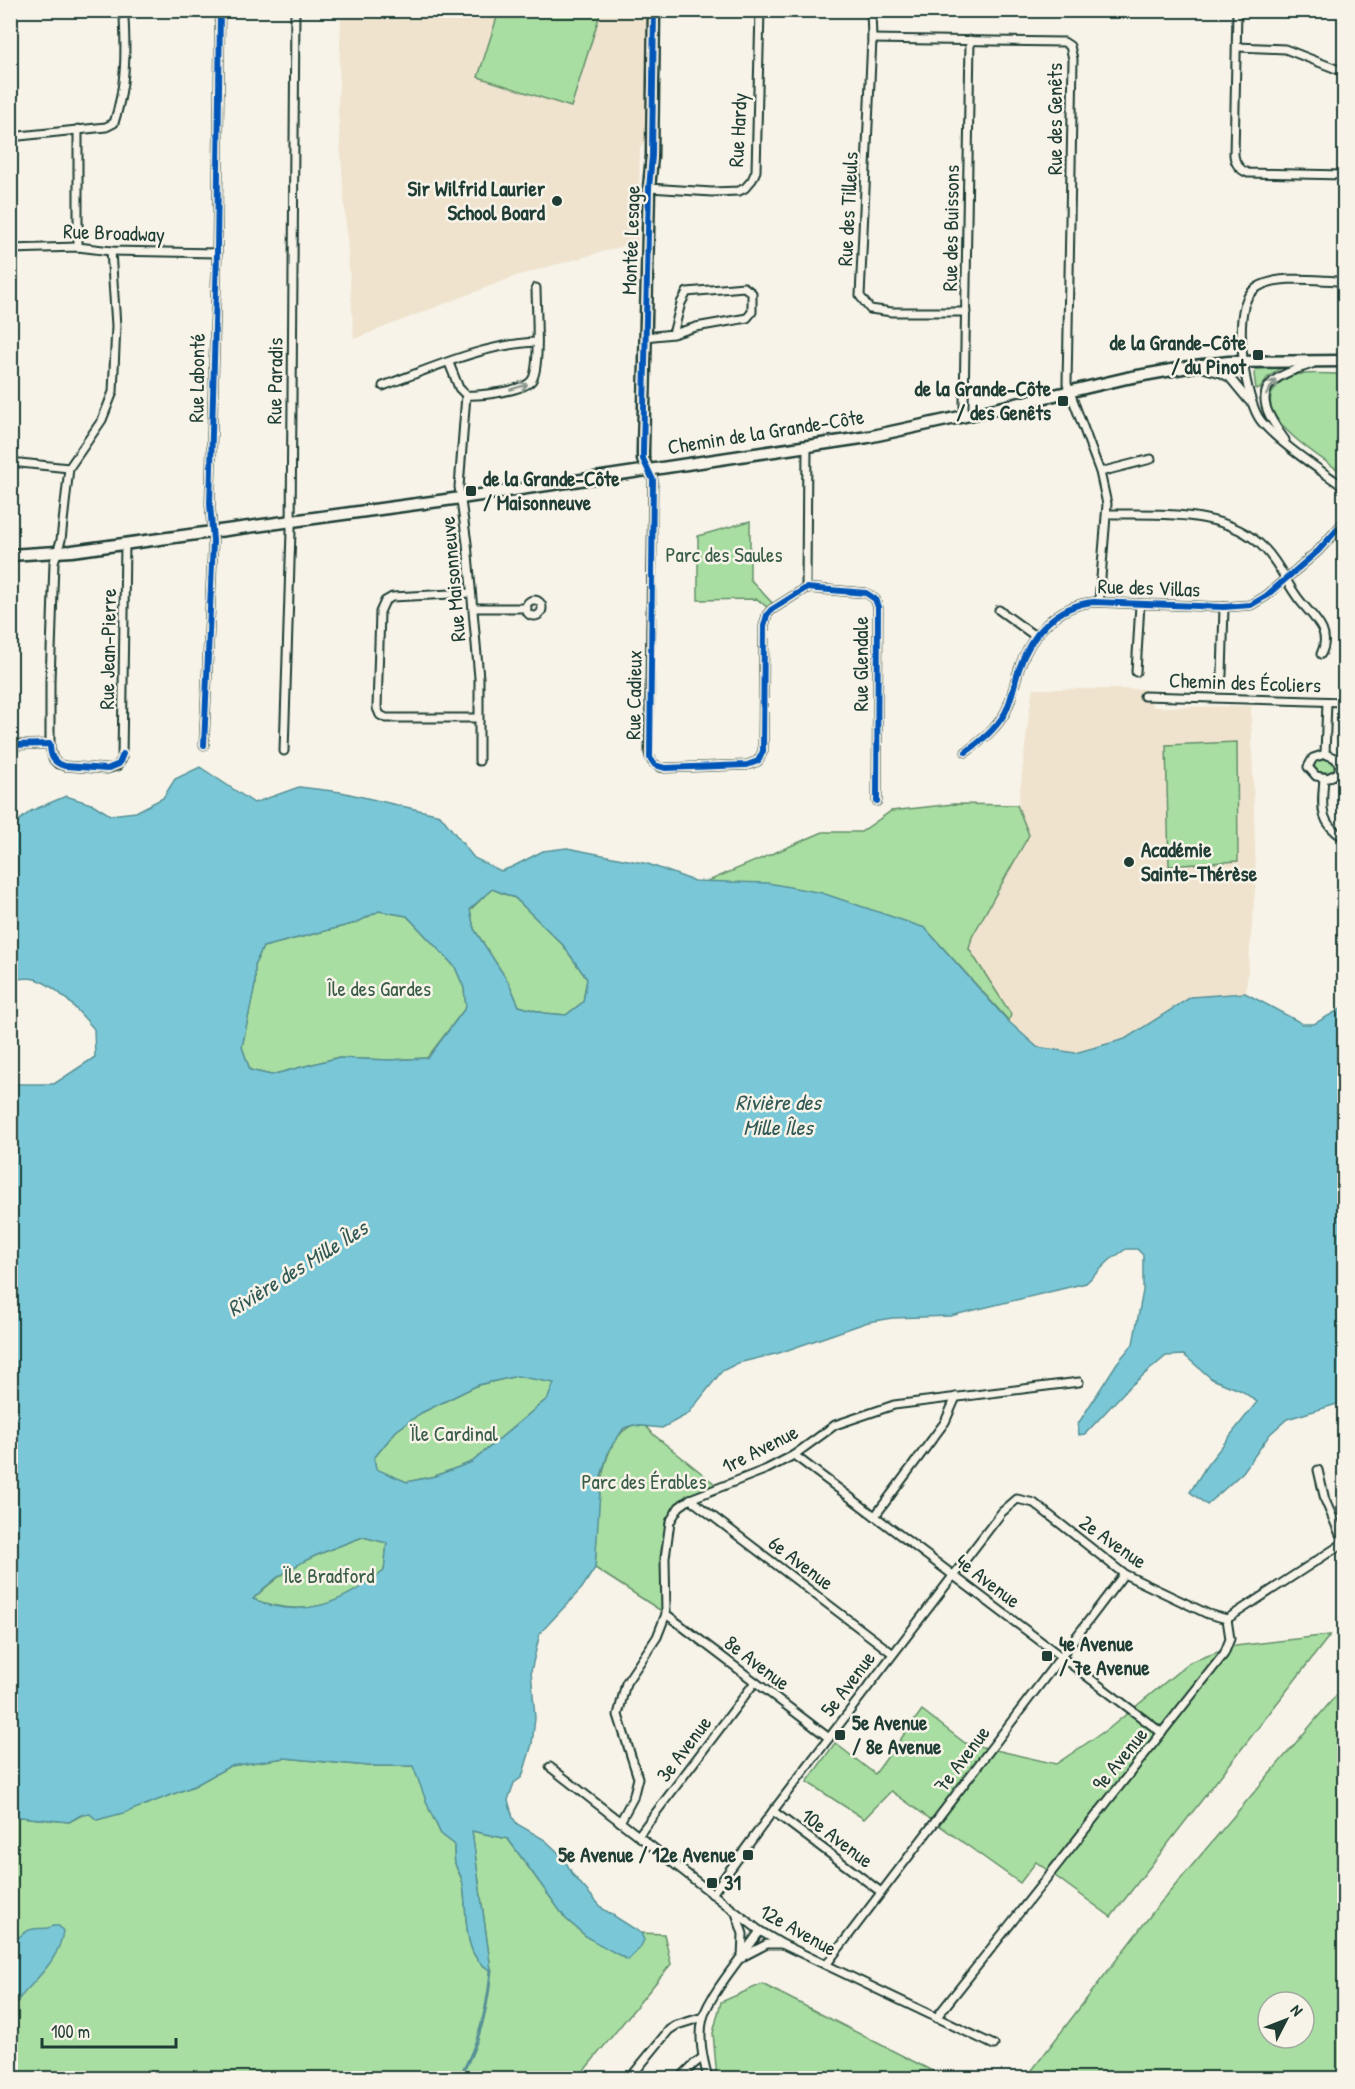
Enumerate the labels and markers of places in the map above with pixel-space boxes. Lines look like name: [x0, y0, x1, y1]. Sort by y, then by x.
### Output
place label: Sir Wilfrid Laurier School Board: [407, 174, 546, 227]
marker: Sir Wilfrid Laurier School Board: [550, 194, 564, 208]
place label: de la Grande-Côte / du Pinot: [1110, 328, 1247, 381]
marker: de la Grande-Côte / du Pinot: [1251, 348, 1265, 362]
place label: de la Grande-Côte / des Genêts: [915, 374, 1052, 427]
marker: de la Grande-Côte / des Genêts: [1056, 394, 1070, 408]
place label: de la Grande-Côte / Maisonneuve: [483, 464, 620, 517]
marker: de la Grande-Côte / Maisonneuve: [464, 484, 478, 498]
place label: Académie Sainte-Thérèse: [1141, 835, 1258, 888]
marker: Académie Sainte-Thérèse: [1122, 855, 1136, 869]
place label: 4e Avenue / 7e Avenue: [1059, 1629, 1150, 1682]
marker: 4e Avenue / 7e Avenue: [1040, 1649, 1054, 1663]
place label: 5e Avenue / 8e Avenue: [852, 1708, 942, 1761]
marker: 5e Avenue / 8e Avenue: [833, 1728, 847, 1742]
place label: 5e Avenue / 12e Avenue: [558, 1840, 737, 1869]
marker: 5e Avenue / 12e Avenue: [741, 1848, 755, 1862]
place label: 31: [724, 1868, 741, 1897]
marker: 31: [705, 1876, 719, 1890]

